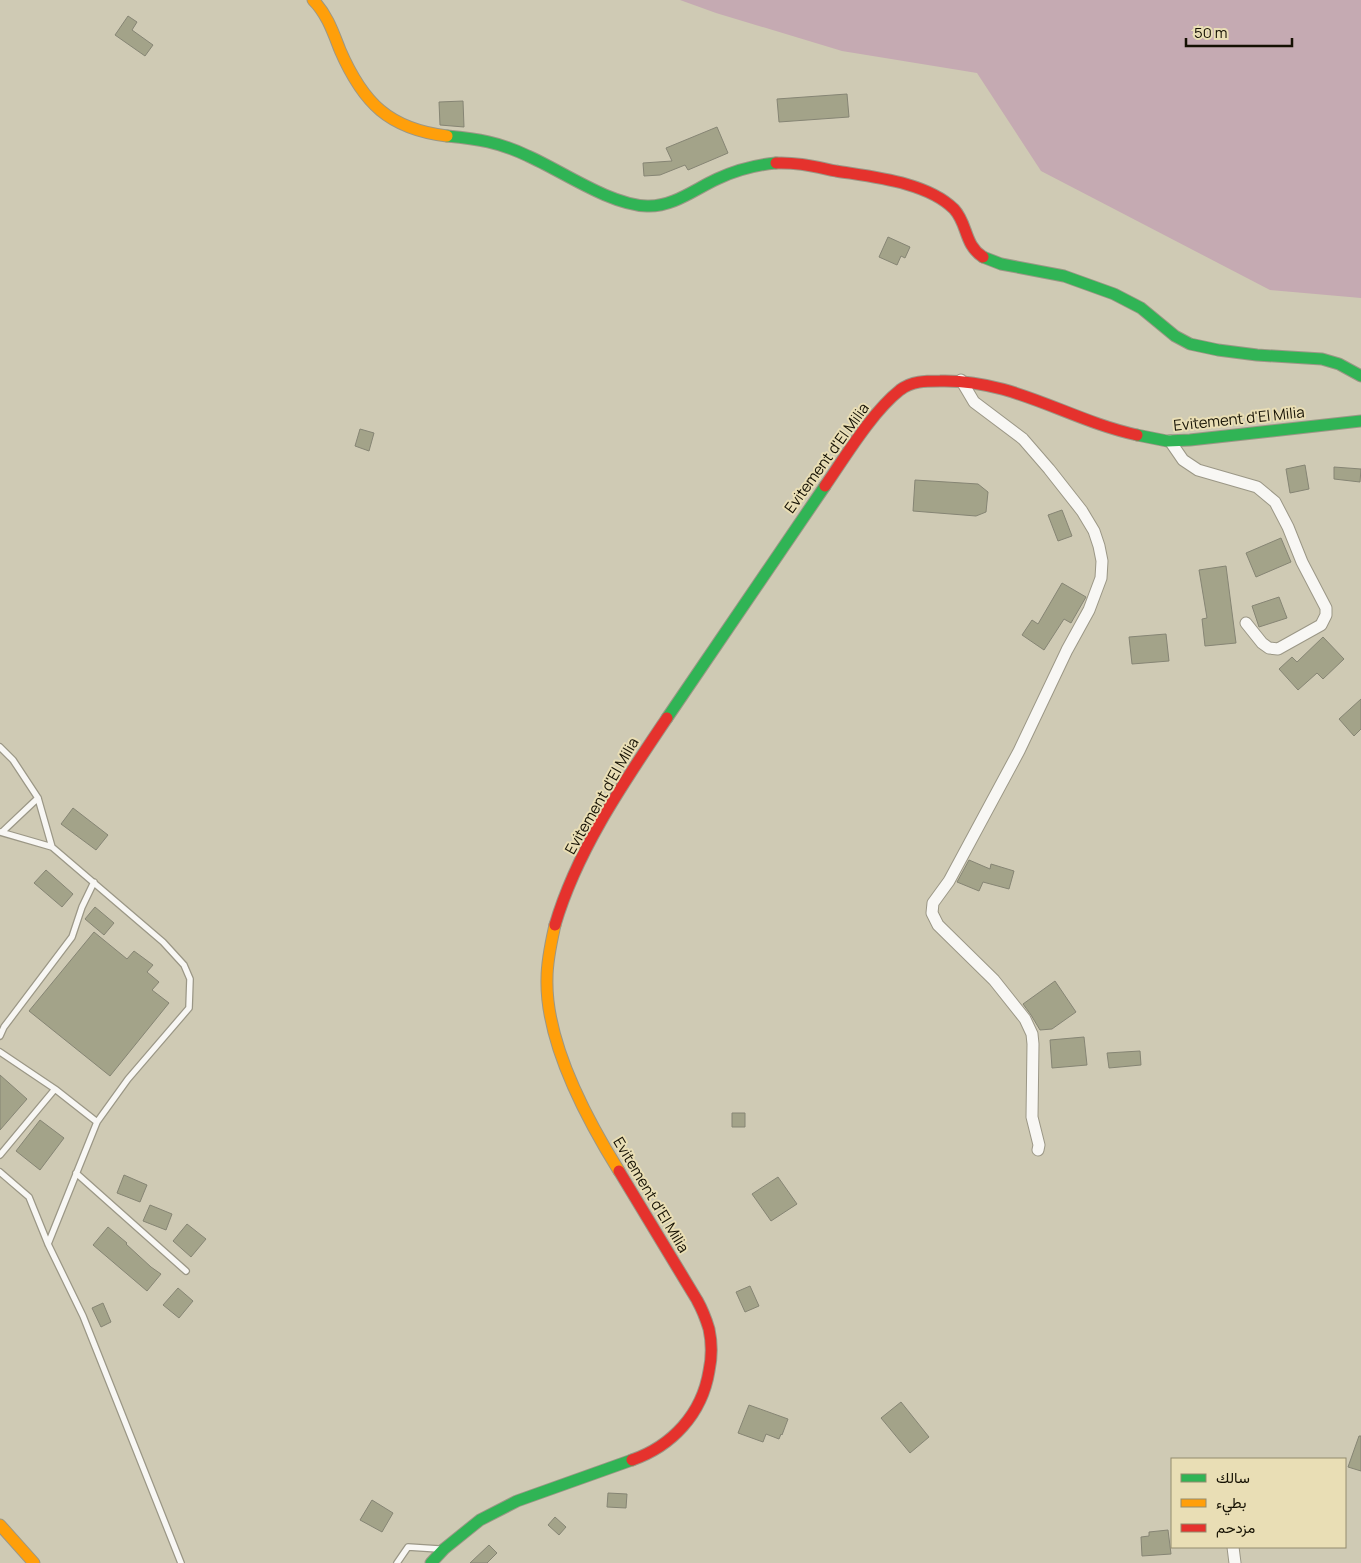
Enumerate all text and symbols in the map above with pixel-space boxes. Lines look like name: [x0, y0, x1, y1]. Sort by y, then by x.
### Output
scale bar: [1186, 15, 1292, 47]
text: 50 m: [1194, 22, 1228, 43]
street label: Evitement d'El Milia: [779, 398, 874, 517]
street label: Evitement d'El Milia: [1172, 401, 1306, 436]
street label: Evitement d'El Milia: [560, 733, 644, 858]
street label: Evitement d'El Milia: [609, 1133, 694, 1257]
legend: [1171, 1458, 1346, 1548]
text: سالك: [1216, 1467, 1250, 1488]
text: بطيء: [1216, 1492, 1246, 1516]
text: مزدحم: [1216, 1517, 1255, 1538]

